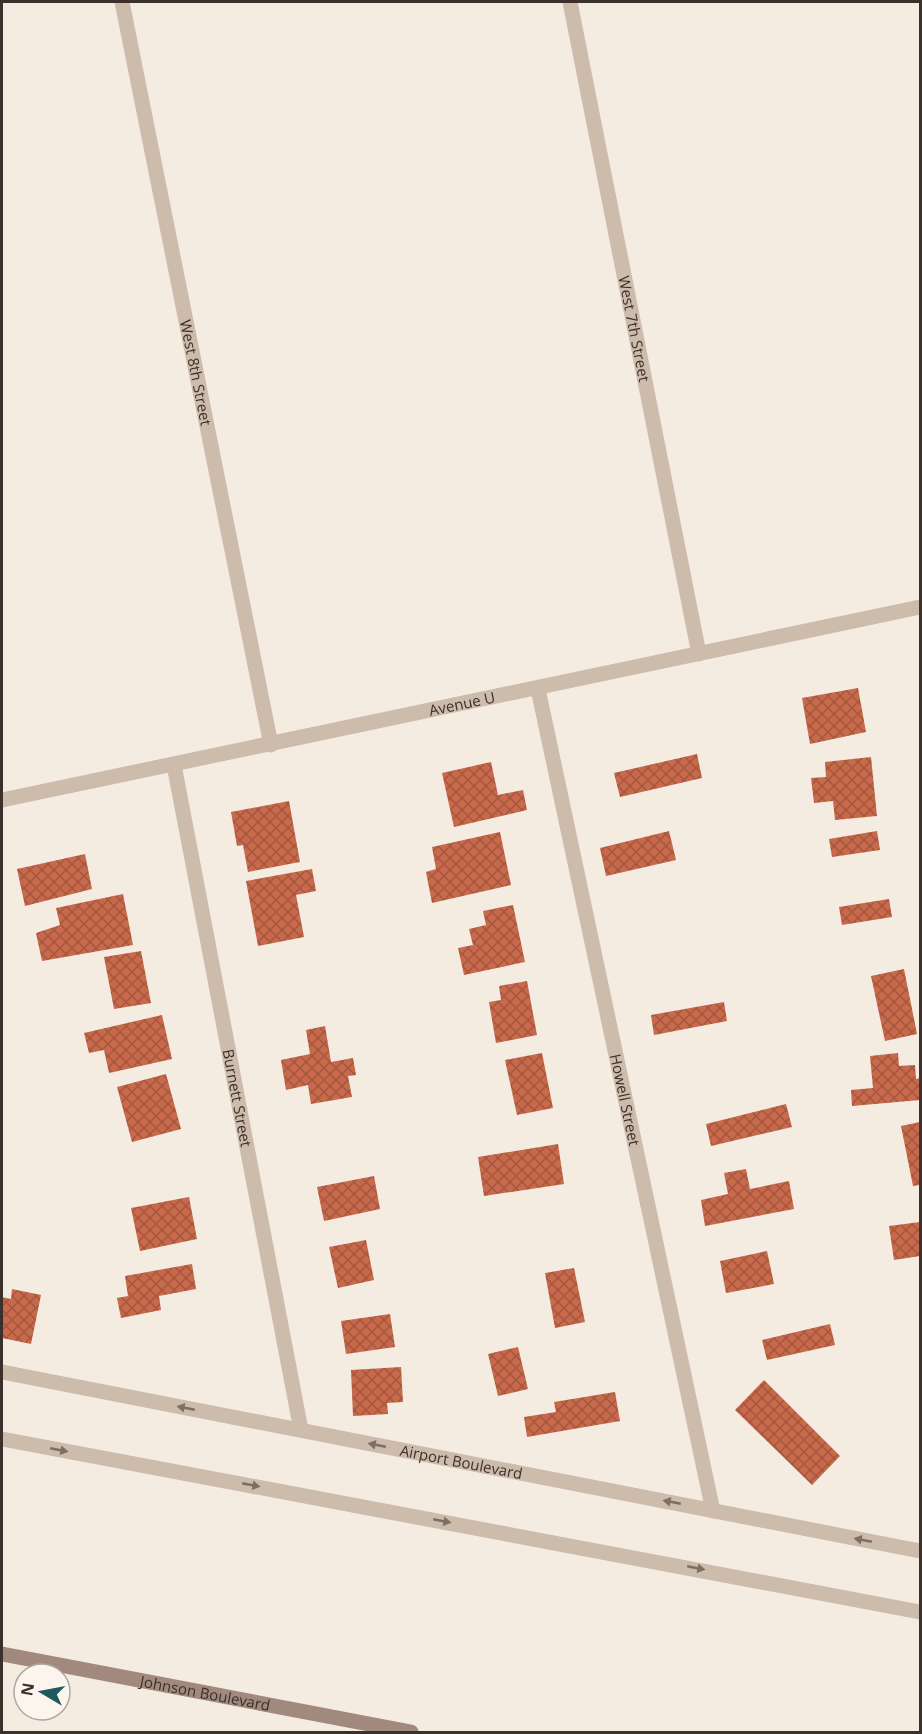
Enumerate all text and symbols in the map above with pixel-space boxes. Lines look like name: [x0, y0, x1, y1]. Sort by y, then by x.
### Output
street label: West 7th Street: [614, 274, 655, 383]
street label: West 8th Street: [176, 318, 217, 427]
street label: Avenue U: [427, 687, 497, 720]
street label: Burnett Street: [218, 1047, 257, 1149]
street label: Howell Street: [606, 1052, 645, 1148]
one-way arrow: [176, 1403, 195, 1412]
one-way arrow: [367, 1440, 386, 1449]
street label: Airport Boulevard: [398, 1440, 524, 1483]
one-way arrow: [50, 1445, 69, 1454]
one-way arrow: [241, 1481, 260, 1490]
one-way arrow: [662, 1497, 681, 1506]
one-way arrow: [433, 1517, 452, 1526]
one-way arrow: [853, 1535, 872, 1544]
one-way arrow: [687, 1564, 706, 1573]
north arrow: [12, 1662, 72, 1722]
street label: Johnson Boulevard: [137, 1670, 272, 1715]
text: N: [15, 1681, 39, 1698]

